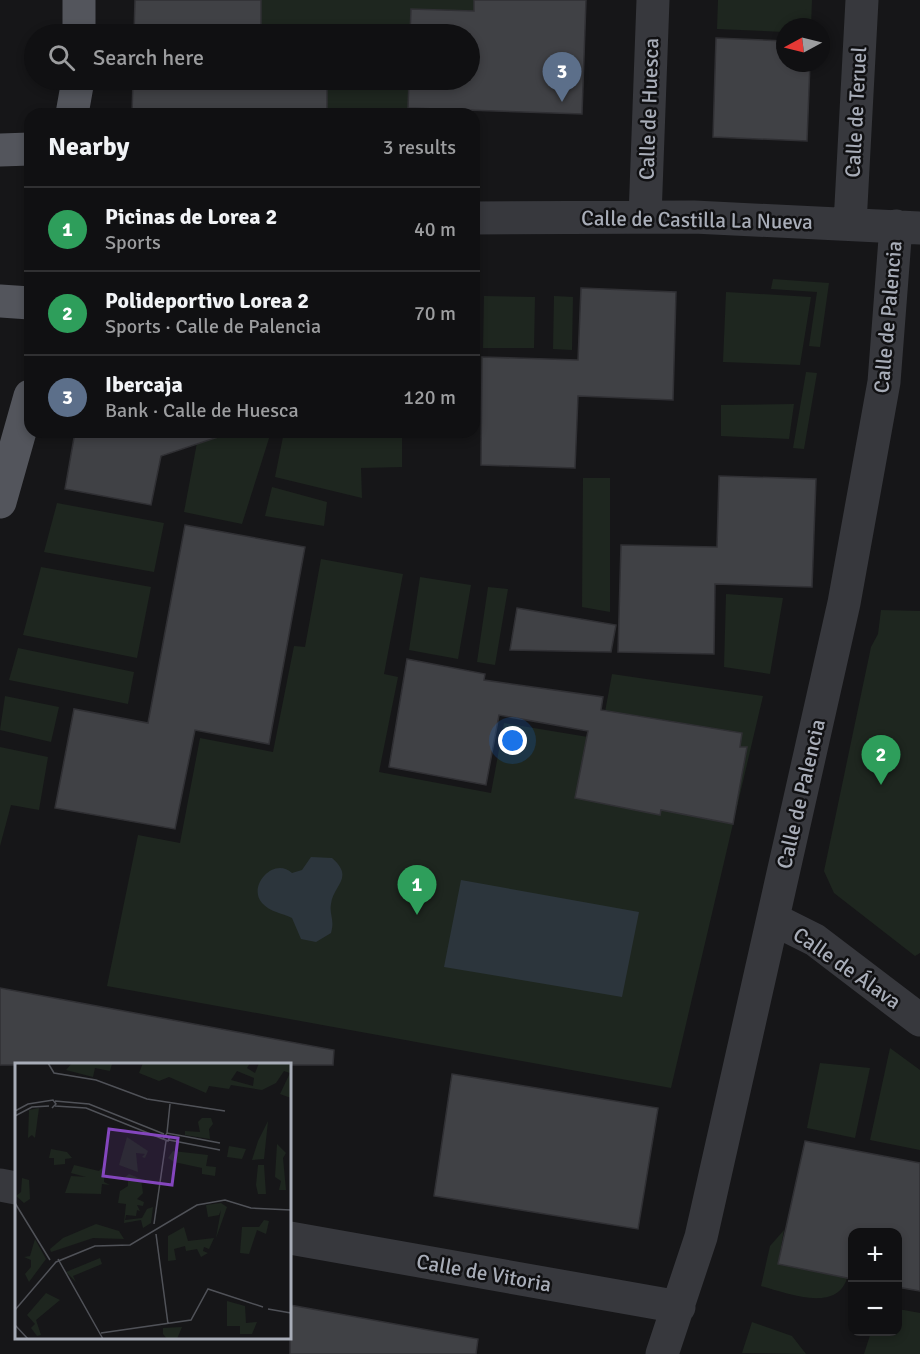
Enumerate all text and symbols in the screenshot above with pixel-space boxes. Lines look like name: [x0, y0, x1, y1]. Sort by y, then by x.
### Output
north arrow: [776, 18, 830, 72]
search box: [24, 24, 480, 90]
street label: Calle de Huesca: [634, 37, 664, 181]
icon: search: [45, 41, 78, 74]
text: Search here: [93, 44, 204, 71]
street label: Calle de Teruel: [840, 46, 872, 178]
pin: 3: [542, 52, 582, 102]
text: Nearby: [48, 131, 129, 163]
text: 3 results: [383, 135, 456, 160]
text: Picinas de Lorea 2: [105, 203, 277, 230]
street label: Calle de Castilla La Nueva: [581, 205, 813, 235]
text: 1: [62, 217, 73, 242]
text: 40 m: [414, 217, 456, 242]
text: Sports: [105, 230, 161, 255]
street label: Calle de Palencia: [868, 240, 908, 394]
text: Polideportivo Lorea 2: [105, 287, 309, 314]
text: 2: [62, 301, 73, 326]
text: 70 m: [414, 301, 456, 326]
text: Sports · Calle de Palencia: [105, 314, 321, 339]
text: Ibercaja: [105, 371, 183, 398]
text: 3: [62, 385, 73, 410]
text: 120 m: [403, 385, 456, 410]
text: Bank · Calle de Huesca: [105, 398, 299, 423]
street label: Calle de Palencia: [771, 717, 831, 871]
your location: [498, 726, 527, 755]
pin: 2: [862, 736, 900, 785]
pin: 1: [398, 866, 436, 915]
street label: Calle de Álava: [788, 921, 906, 1015]
inset map: [15, 1063, 291, 1339]
map controls: [848, 1228, 902, 1336]
button: +: [848, 1228, 902, 1282]
street label: Calle de Vitoria: [414, 1248, 554, 1298]
button: −: [848, 1282, 902, 1336]

